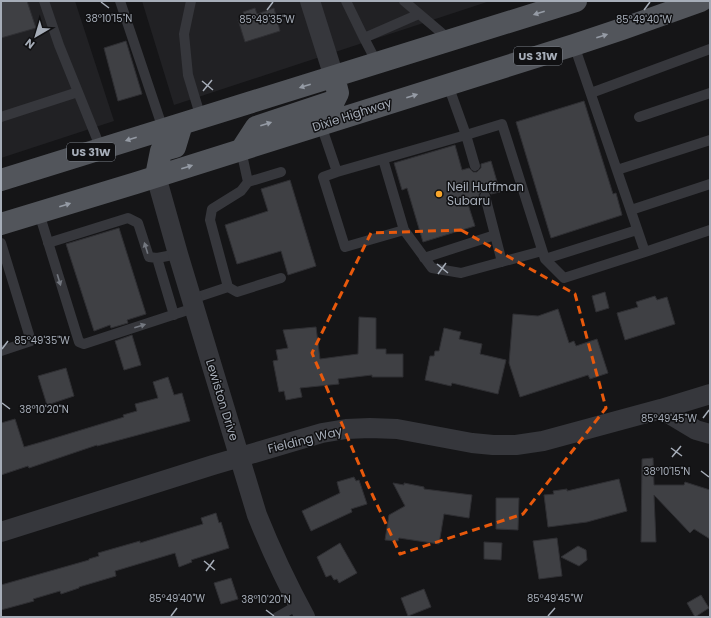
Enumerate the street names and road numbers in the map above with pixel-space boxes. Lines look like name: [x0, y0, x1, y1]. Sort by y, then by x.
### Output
road number: US 31W: [514, 47, 562, 65]
street label: Dixie Highway: [310, 94, 394, 135]
road number: US 31W: [67, 143, 115, 161]
street label: Lewiston Drive: [202, 357, 243, 443]
street label: Fielding Way: [266, 422, 344, 457]

